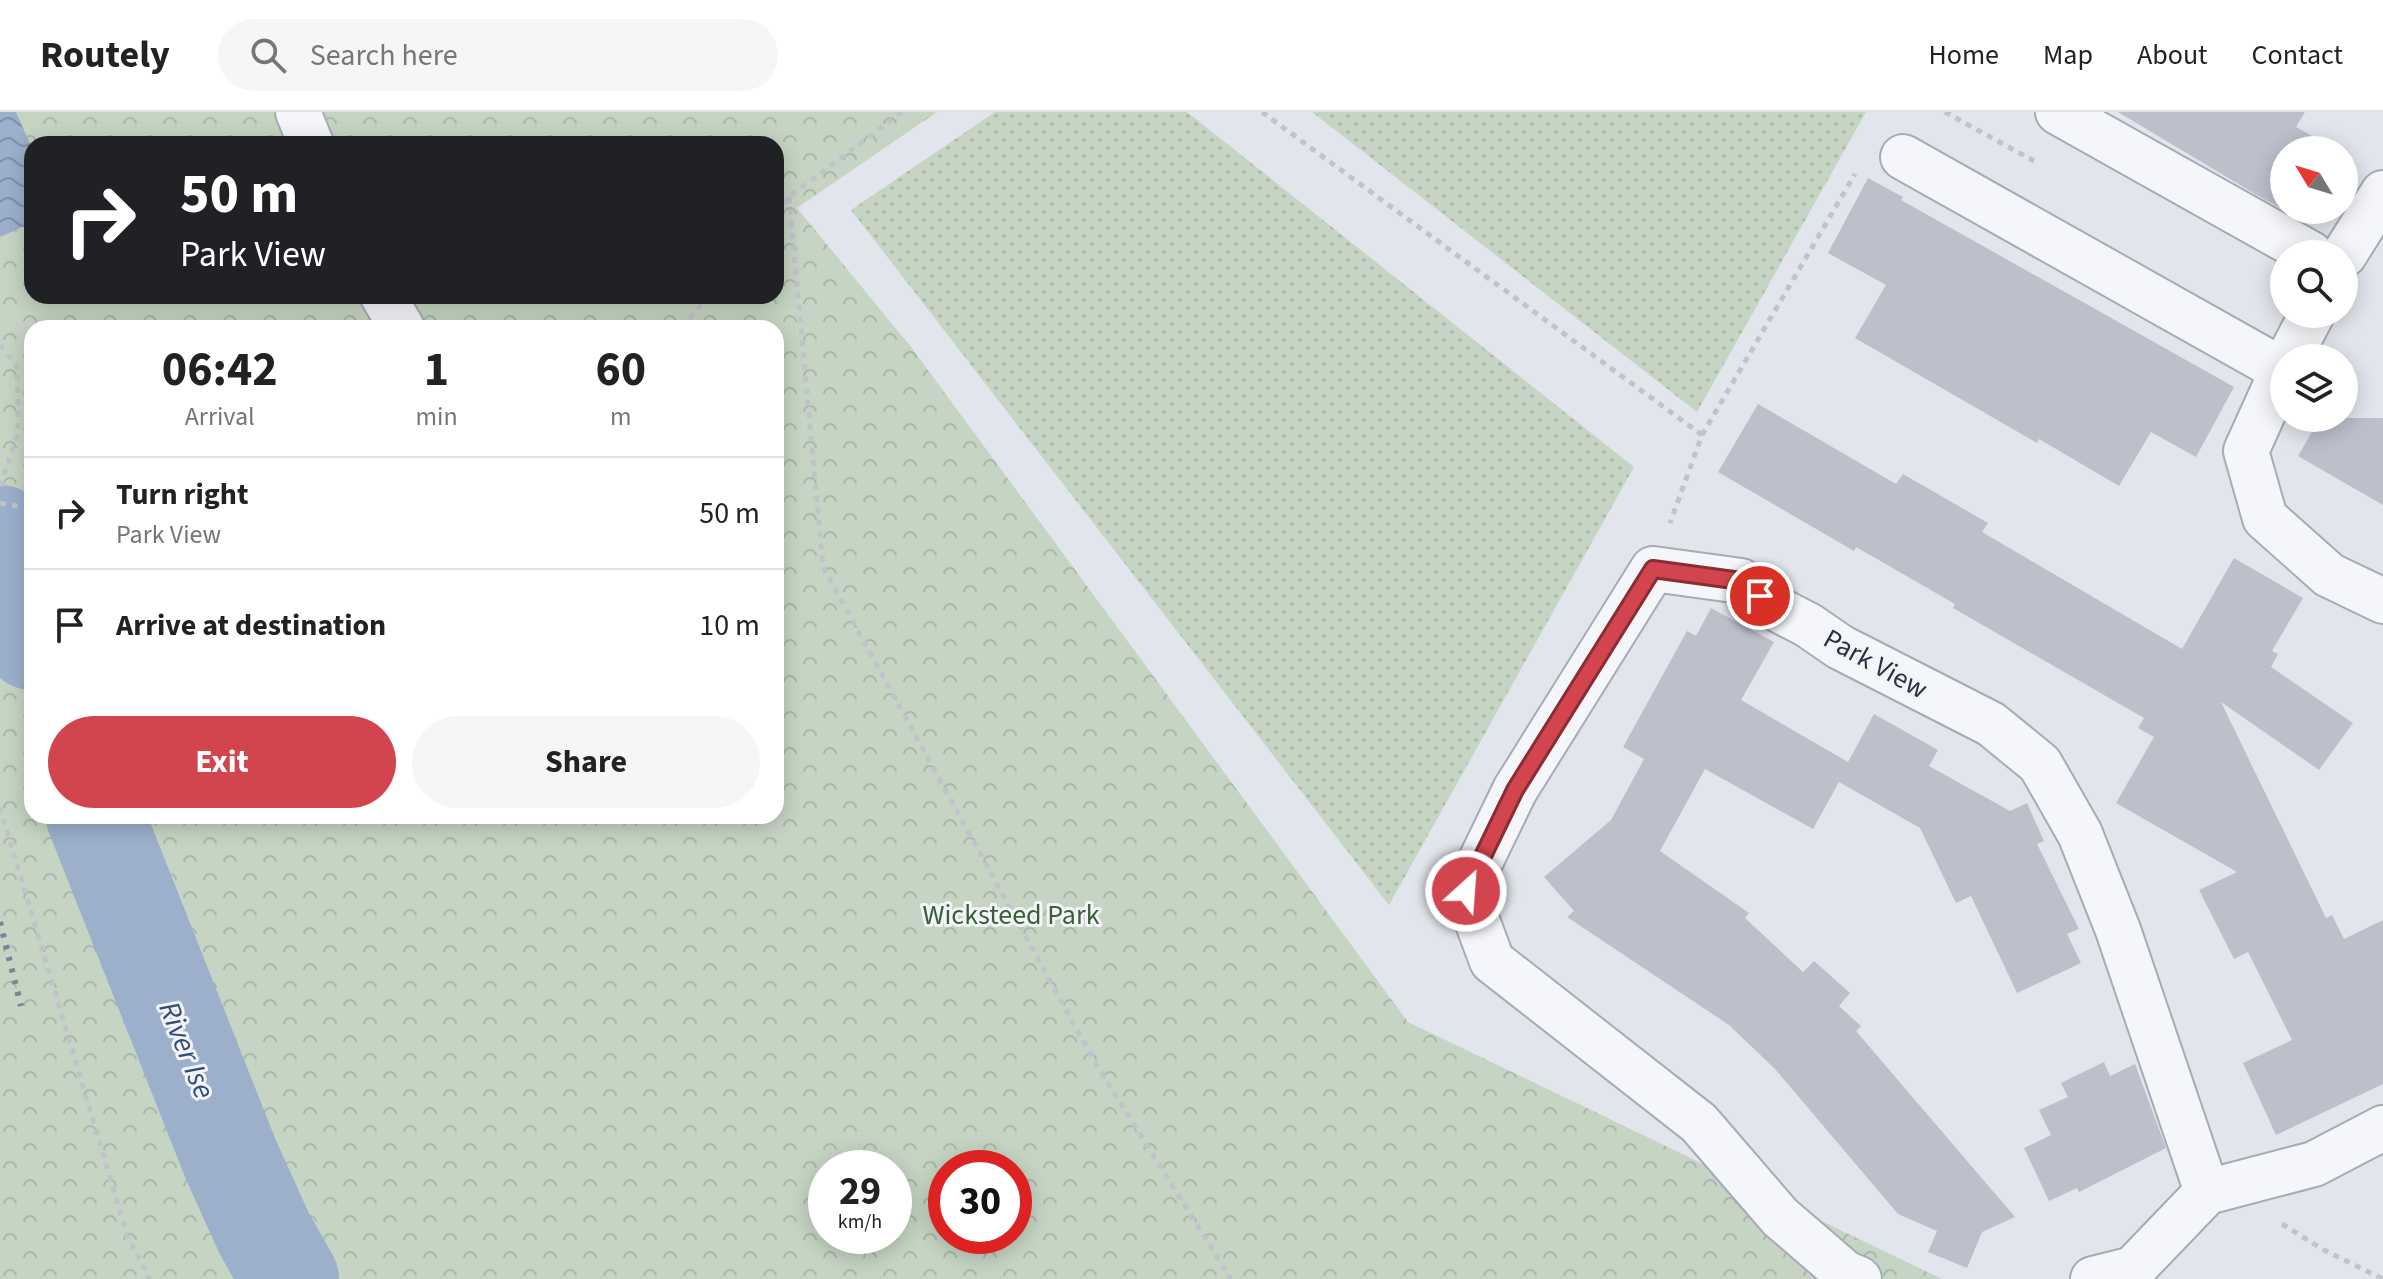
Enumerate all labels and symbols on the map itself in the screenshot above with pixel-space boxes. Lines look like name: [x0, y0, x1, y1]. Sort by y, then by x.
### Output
north arrow: [2270, 136, 2358, 224]
pin: [1726, 562, 1794, 630]
street label: Park View: [1816, 619, 1935, 709]
position arrow: [1424, 849, 1508, 933]
park label: Wicksteed Park: [922, 895, 1100, 935]
water label: River Ise: [148, 995, 226, 1105]
speed limit sign: 30: [928, 1150, 1032, 1254]

